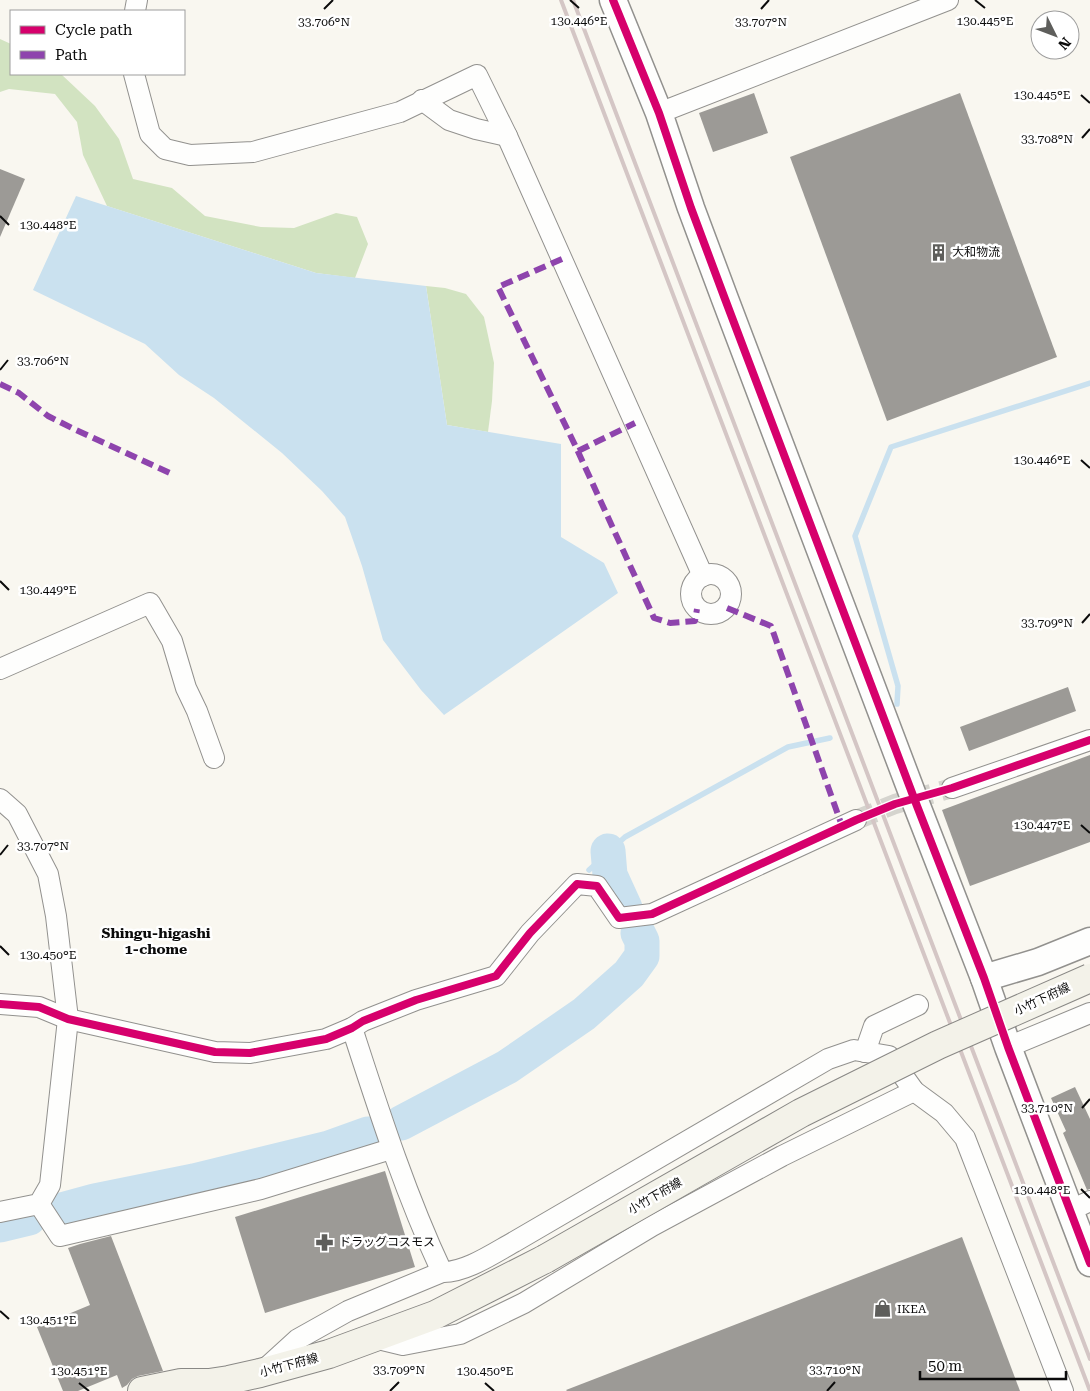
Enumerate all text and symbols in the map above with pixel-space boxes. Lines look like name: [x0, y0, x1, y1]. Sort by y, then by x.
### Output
legend: [10, 10, 185, 75]
north arrow: [1030, 10, 1080, 60]
text: 130.446°E: [551, 14, 607, 28]
text: 130.445°E: [957, 14, 1013, 28]
text: 33.706°N: [298, 15, 350, 29]
text: 33.707°N: [735, 15, 787, 29]
text: Cycle path: [55, 21, 133, 39]
text: N: [1055, 34, 1074, 53]
text: Path: [55, 46, 88, 64]
text: 130.445°E: [1014, 88, 1070, 102]
text: 33.708°N: [1021, 132, 1073, 146]
text: 130.448°E: [20, 218, 76, 232]
building icon: 大和物流: [928, 242, 948, 262]
place label: 大和物流: [952, 245, 1000, 259]
text: 33.706°N: [17, 354, 69, 368]
text: 130.446°E: [1014, 453, 1070, 467]
text: 130.449°E: [20, 583, 76, 597]
text: 33.709°N: [1021, 616, 1073, 630]
text: 130.447°E: [1014, 818, 1070, 832]
text: 33.707°N: [17, 839, 69, 853]
district label: Shingu-higashi 1-chome: [102, 925, 211, 957]
text: 130.450°E: [20, 948, 76, 962]
street label: 小竹下府線: [1012, 980, 1072, 1018]
text: 33.710°N: [1021, 1101, 1073, 1115]
street label: 小竹下府線: [626, 1175, 684, 1217]
text: 130.448°E: [1014, 1183, 1070, 1197]
pharmacy icon: ドラッグコスモス: [315, 1232, 335, 1252]
place label: ドラッグコスモス: [339, 1235, 435, 1249]
shop icon: IKEA: [873, 1299, 893, 1319]
place label: IKEA: [897, 1302, 927, 1316]
text: 130.451°E: [20, 1313, 76, 1327]
scale bar: [920, 1348, 1066, 1380]
street label: 小竹下府線: [258, 1350, 320, 1380]
text: 50 m: [928, 1357, 963, 1375]
text: 33.709°N: [373, 1363, 425, 1377]
text: 33.710°N: [809, 1363, 861, 1377]
text: 130.451°E: [51, 1364, 107, 1378]
text: 130.450°E: [457, 1364, 513, 1378]

